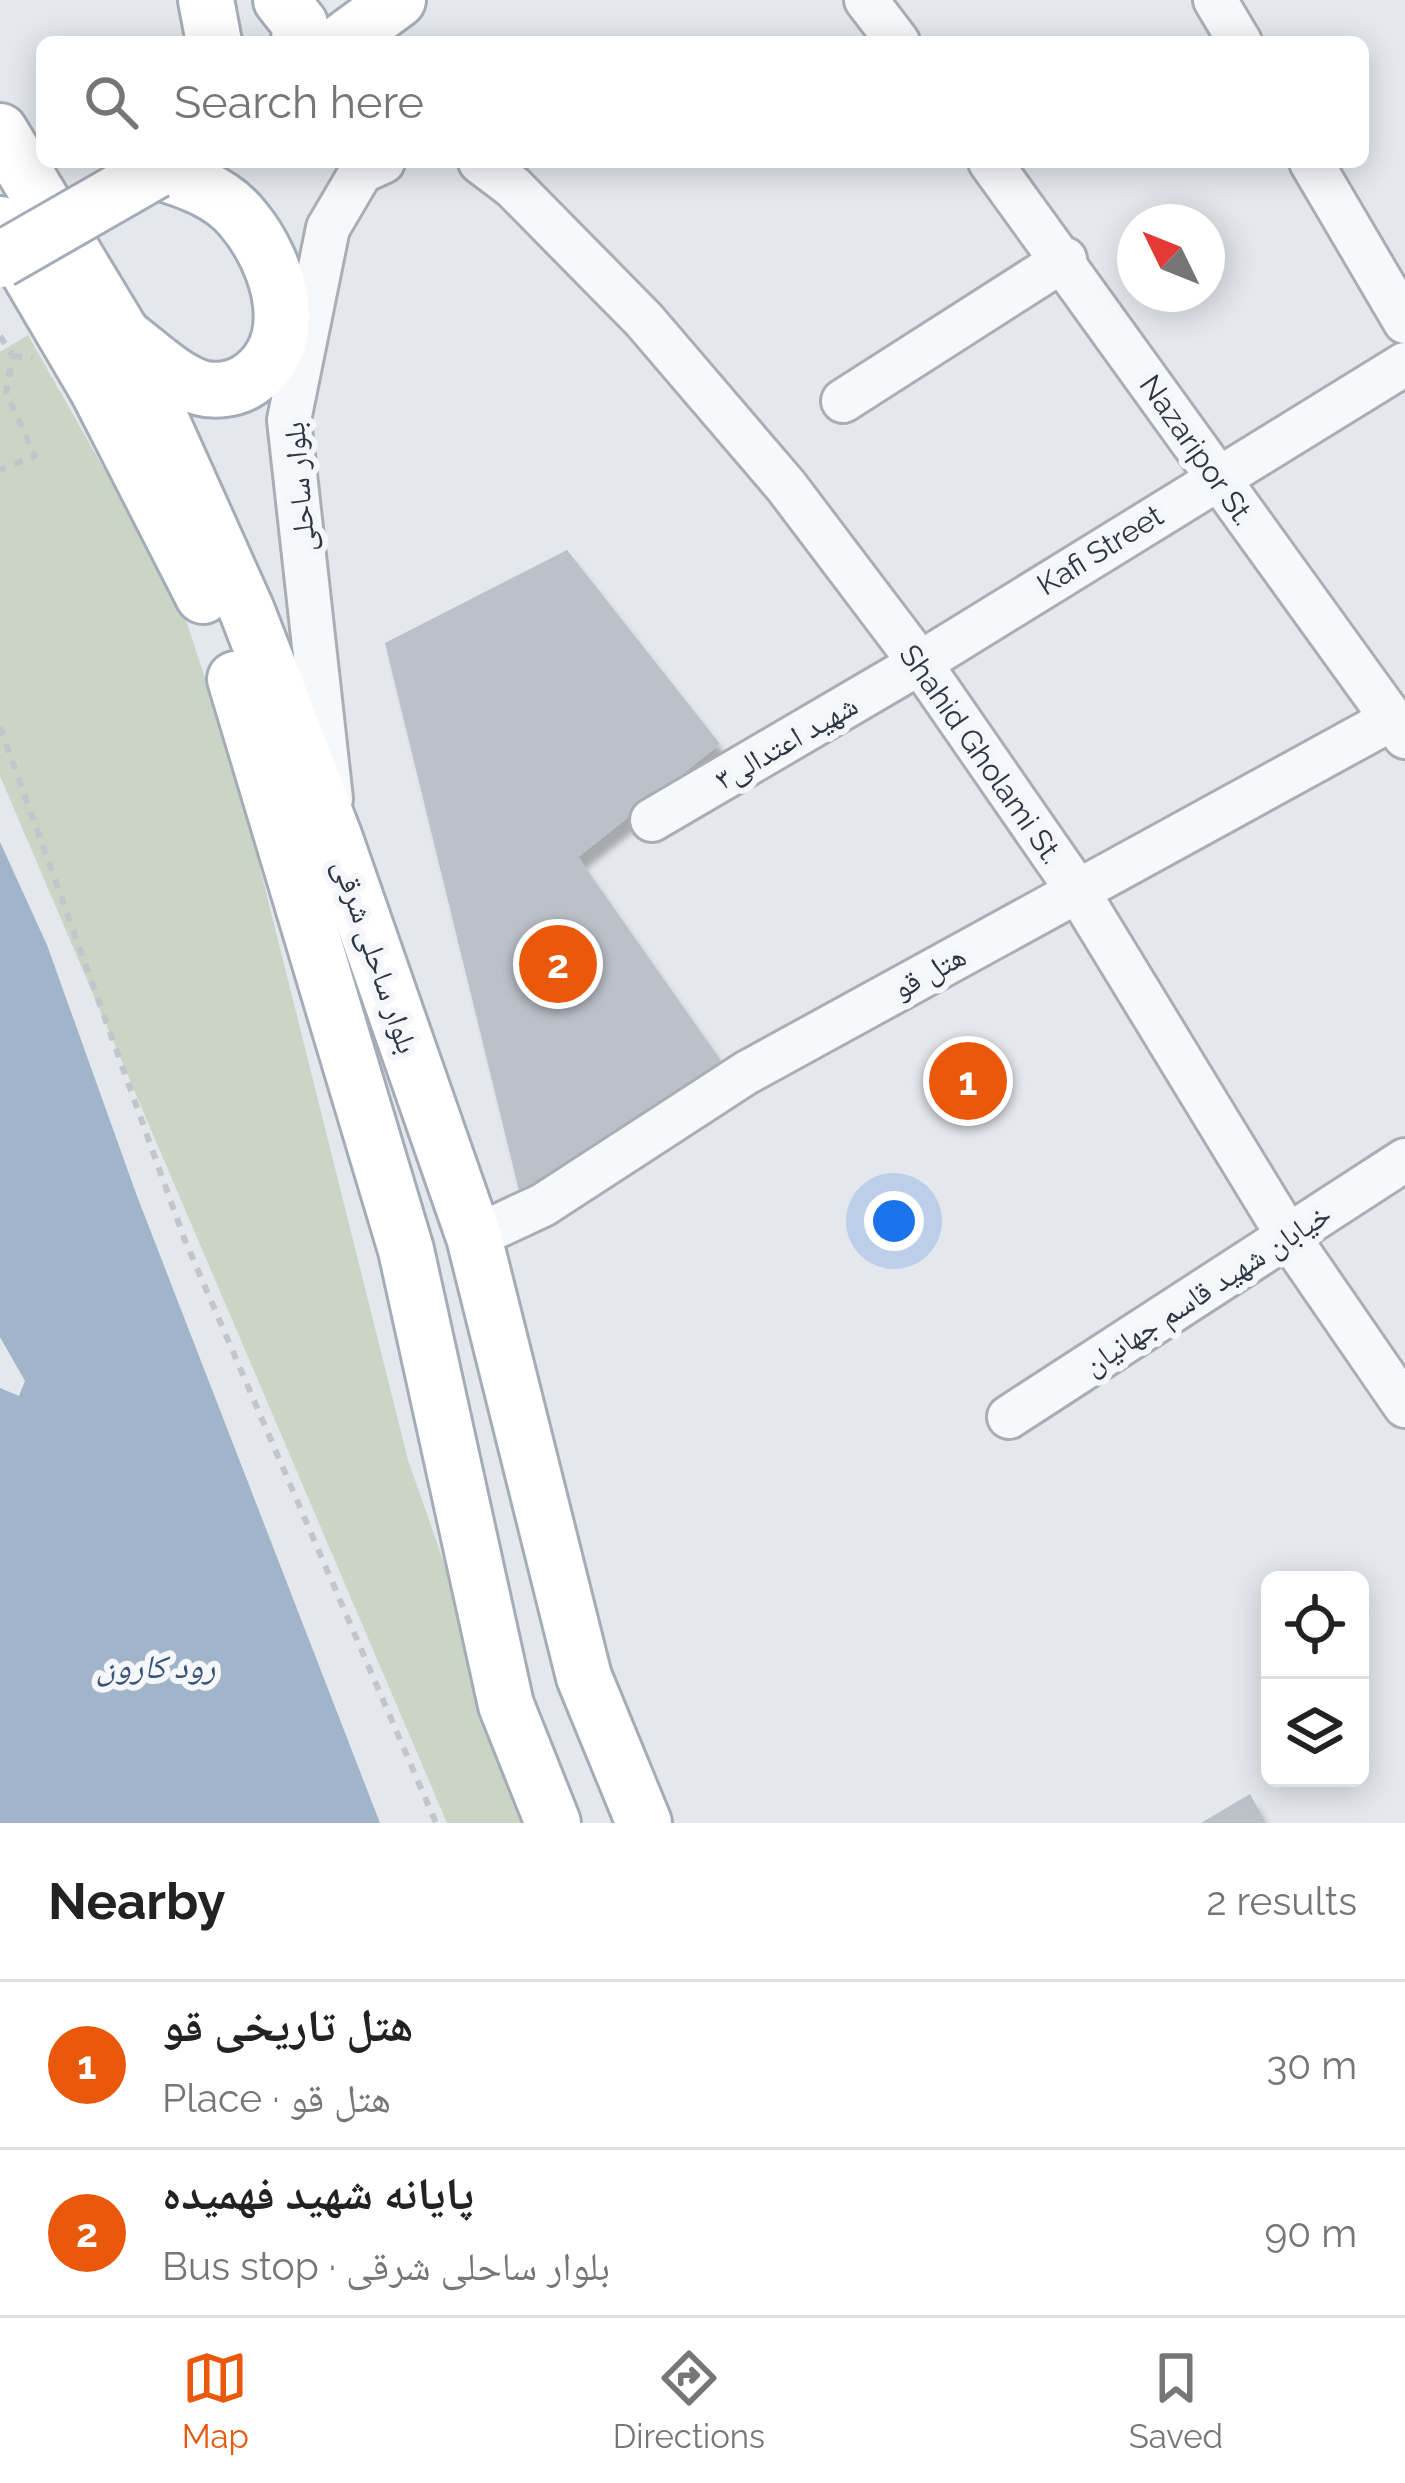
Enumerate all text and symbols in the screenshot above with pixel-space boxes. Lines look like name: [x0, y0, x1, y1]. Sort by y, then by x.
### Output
search box: [36, 36, 1369, 168]
icon: search: [78, 69, 144, 135]
text: Search here: [174, 76, 424, 129]
north arrow: [1117, 204, 1225, 312]
street label: Nazaripor St.: [1132, 368, 1262, 532]
street label: بلوار ساحلی: [276, 420, 323, 553]
street label: Kafi Street: [1031, 498, 1169, 602]
street label: Shahid Gholami St.: [892, 638, 1070, 870]
street label: شهید اعتدالی۳: [709, 687, 864, 798]
street label: بلوار ساحلی شرقی: [325, 854, 426, 1058]
pin: 2: [519, 919, 597, 1009]
street label: هتل قو: [886, 938, 972, 1007]
pin: 1: [929, 1036, 1007, 1126]
your location: [864, 1191, 924, 1251]
street label: خیابان شهید قاسم جهانیان: [1077, 1196, 1339, 1385]
map controls: [1261, 1571, 1369, 1787]
button: locate: [1261, 1571, 1369, 1679]
water label: رود کارون: [96, 1647, 216, 1687]
button: layers: [1261, 1679, 1369, 1787]
text: Nearby: [48, 1871, 225, 1931]
text: 2 results: [1206, 1878, 1357, 1924]
text: هتل تاریخی قو: [162, 1999, 413, 2052]
text: 1: [77, 2042, 97, 2088]
text: 30 m: [1267, 2042, 1357, 2088]
text: Place · هتل قو: [162, 2075, 391, 2121]
text: پایانه شهید فهمیده: [162, 2167, 474, 2220]
text: 2: [76, 2210, 98, 2256]
text: 90 m: [1264, 2210, 1357, 2256]
text: Bus stop · بلوار ساحلی شرقی: [162, 2243, 610, 2289]
tab: Map: [182, 2345, 249, 2456]
tab: Directions: [613, 2345, 765, 2456]
tab: Saved: [1129, 2345, 1223, 2456]

